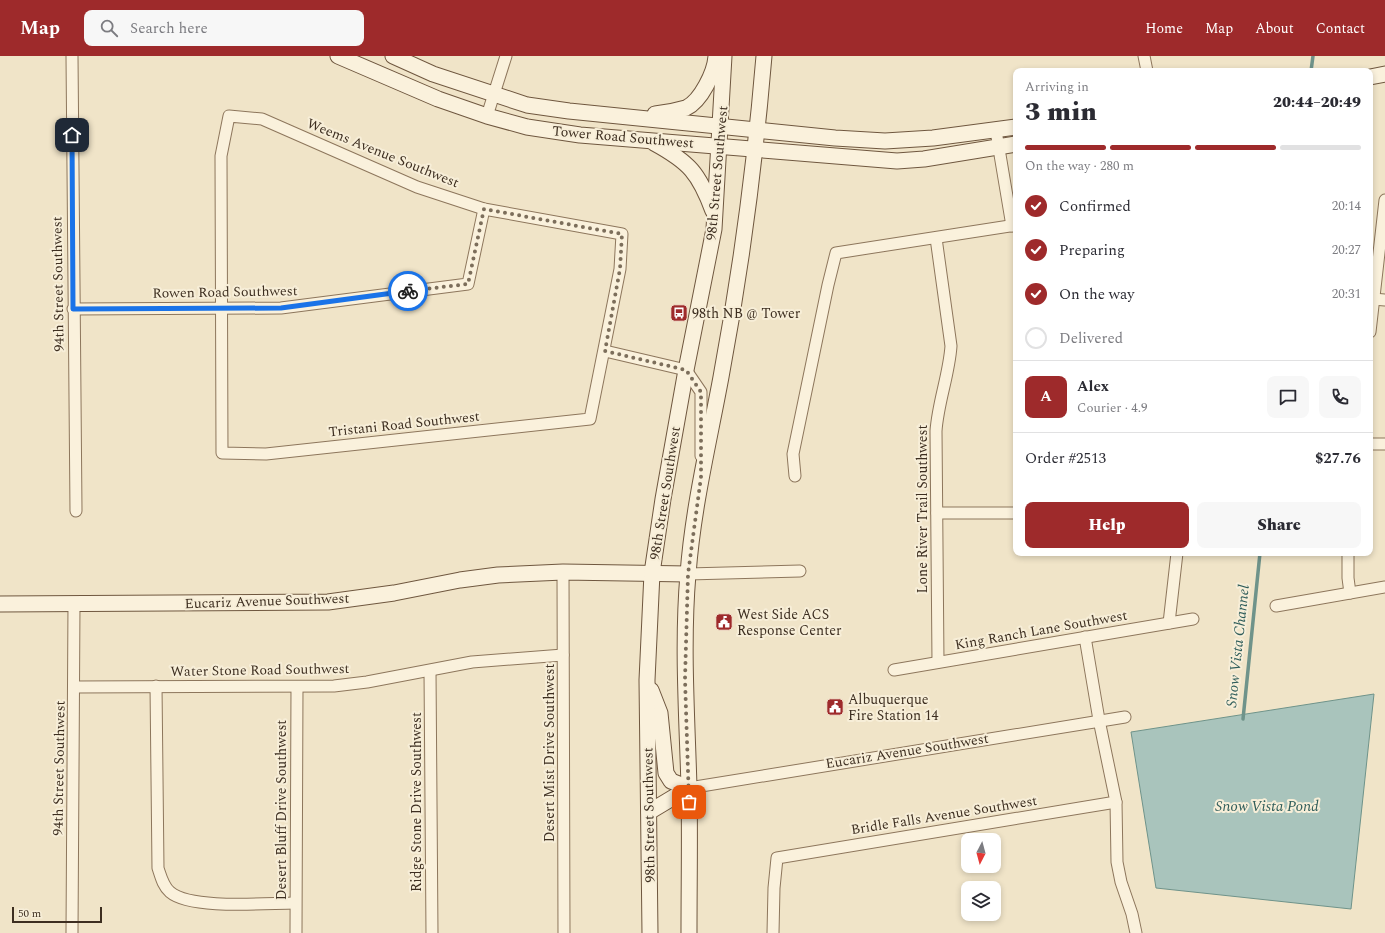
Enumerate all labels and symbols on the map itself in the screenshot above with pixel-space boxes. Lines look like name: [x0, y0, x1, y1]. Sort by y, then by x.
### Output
street label: 98th Street Southwest: [701, 105, 733, 241]
street label: Weems Avenue Southwest: [304, 113, 462, 193]
pin: [55, 118, 89, 152]
street label: Tower Road Southwest: [551, 120, 695, 154]
street label: 94th Street Southwest: [46, 216, 70, 352]
courier: [388, 271, 428, 311]
street label: Rowen Road Southwest: [152, 280, 298, 304]
bus stop icon: 98th NB @ Tower: [669, 303, 689, 323]
place label: 98th NB @ Tower: [692, 303, 801, 324]
street label: Tristani Road Southwest: [327, 406, 481, 442]
street label: 98th Street Southwest: [644, 425, 686, 561]
street label: Lone River Trail Southwest: [912, 425, 933, 593]
water label: Snow Vista Channel: [1220, 583, 1256, 708]
street label: Eucariz Avenue Southwest: [184, 588, 350, 614]
place label: West Side ACS Response Center: [737, 604, 842, 641]
street label: King Ranch Lane Southwest: [953, 604, 1129, 656]
public building icon: West Side ACS Response Center: [714, 612, 734, 632]
street label: Water Stone Road Southwest: [170, 658, 350, 682]
street label: Desert Mist Drive Southwest: [539, 664, 560, 842]
place label: Albuquerque Fire Station 14: [848, 689, 939, 726]
public building icon: Albuquerque Fire Station 14: [825, 697, 845, 717]
street label: 94th Street Southwest: [47, 700, 71, 836]
street label: Ridge Stone Drive Southwest: [406, 712, 427, 892]
street label: Desert Bluff Drive Southwest: [271, 720, 292, 900]
street label: Eucariz Avenue Southwest: [824, 728, 990, 774]
street label: 98th Street Southwest: [637, 747, 661, 883]
pin: [672, 785, 706, 819]
street label: Bridle Falls Avenue Southwest: [849, 790, 1039, 840]
water label: Snow Vista Pond: [1215, 795, 1319, 818]
north arrow: [961, 833, 1001, 873]
scale bar: [12, 905, 102, 924]

